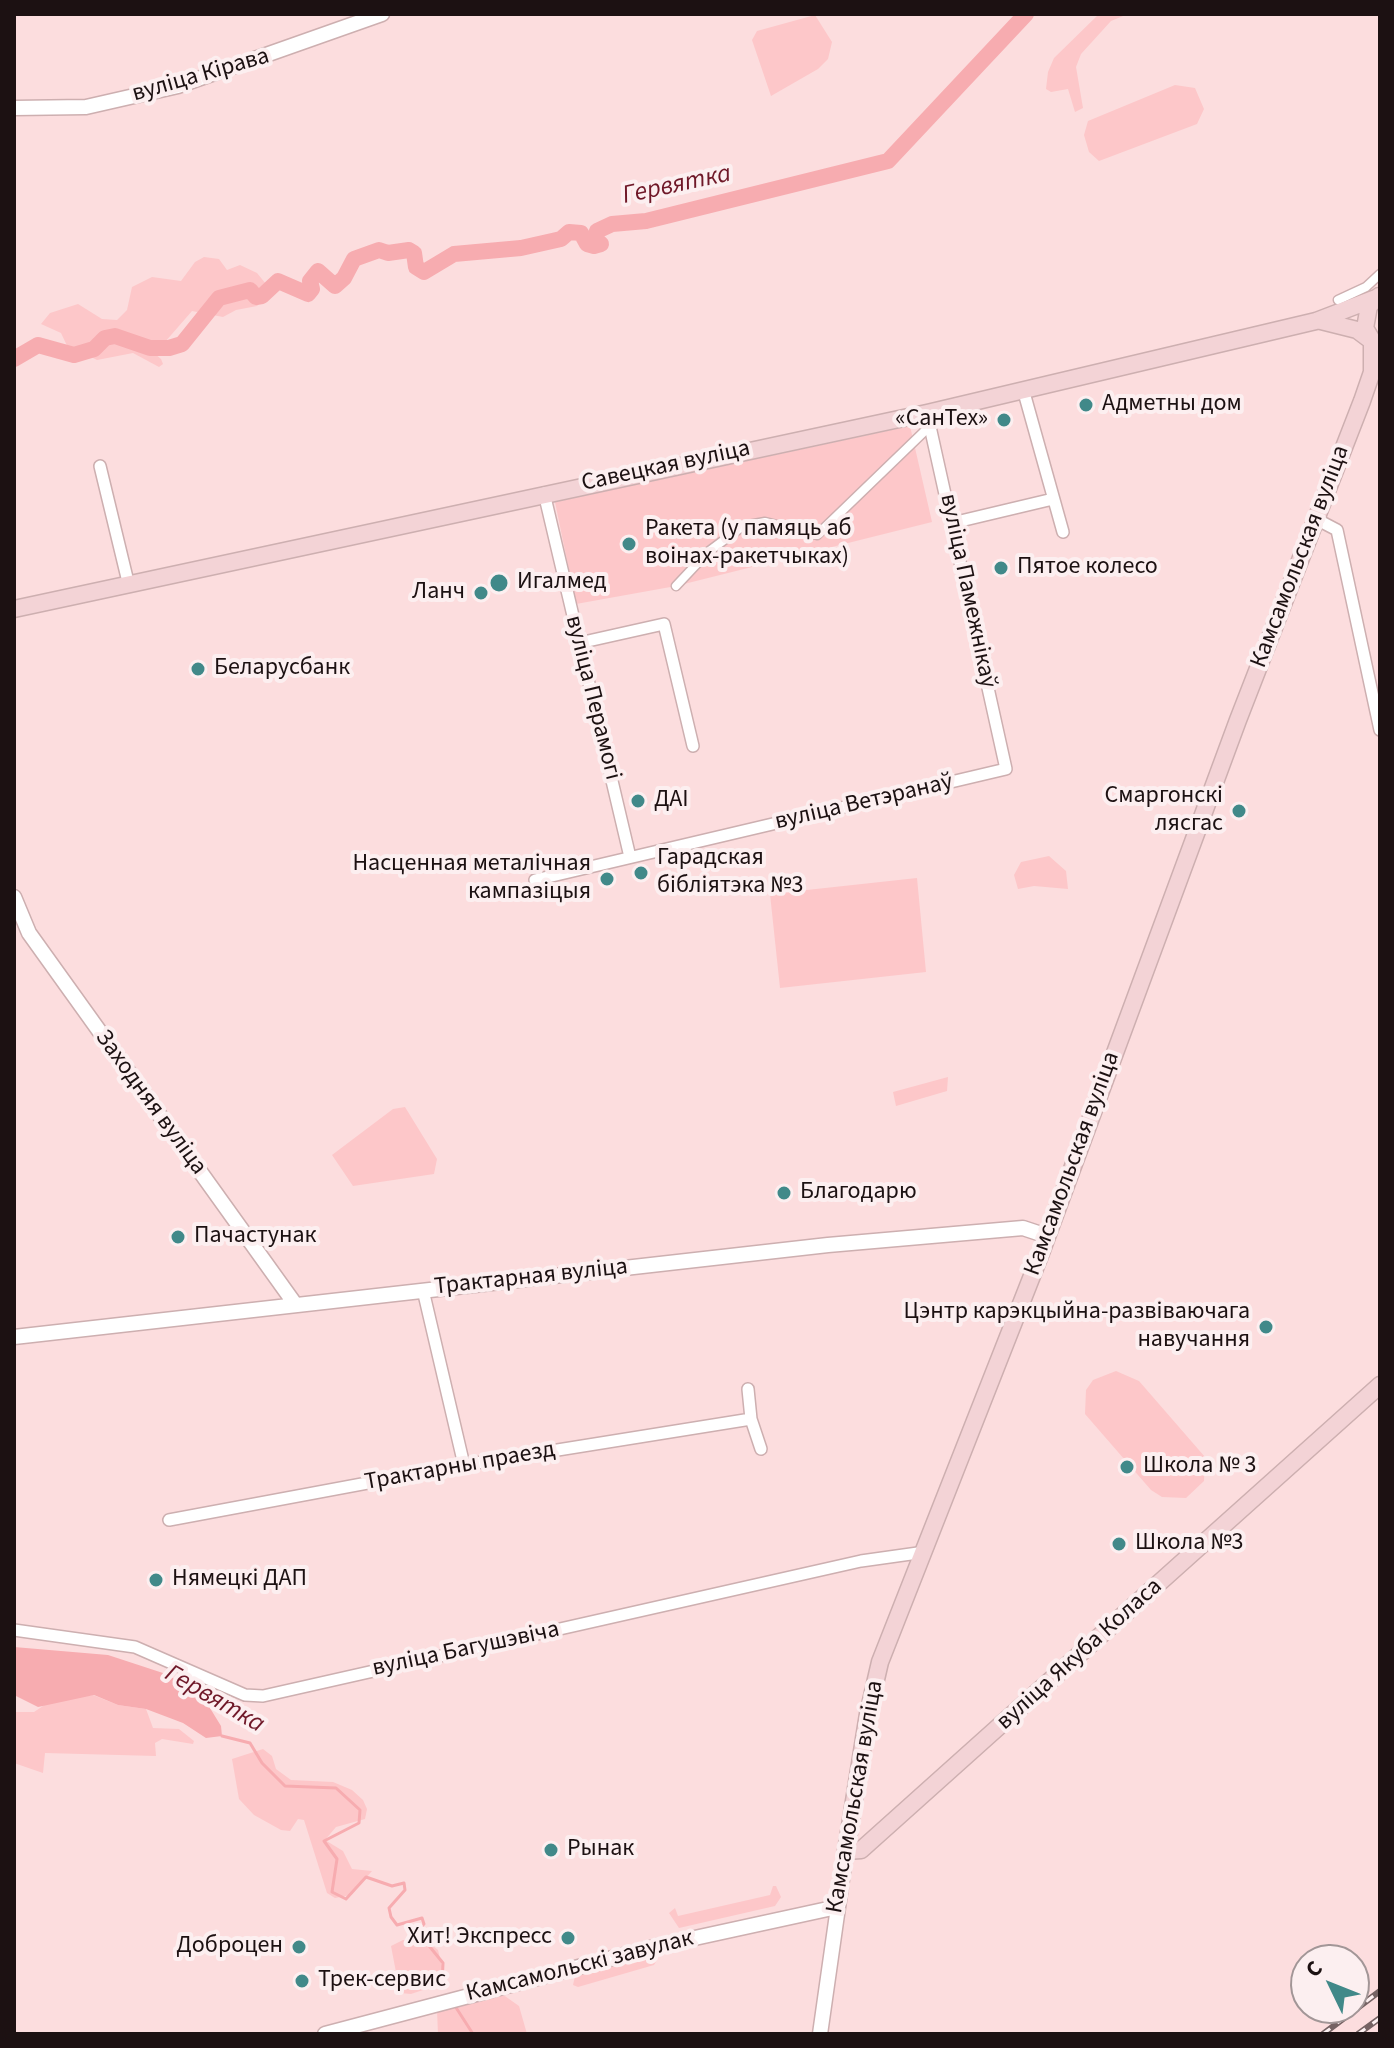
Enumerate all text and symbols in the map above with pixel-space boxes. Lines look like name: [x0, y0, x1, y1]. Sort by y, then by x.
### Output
street label: вуліца Кірава: [129, 43, 273, 109]
water label: Гервятка: [620, 159, 734, 213]
place label: Адметны дом: [1102, 391, 1242, 419]
marker: Адметны дом: [1077, 396, 1095, 414]
place label: «СанТех»: [895, 406, 988, 434]
marker: «СанТех»: [995, 411, 1013, 429]
street label: Савецкая вуліца: [579, 435, 753, 499]
street label: Камсамольская вуліца: [1245, 442, 1357, 672]
street label: вуліца Памежнікаў: [932, 491, 1002, 691]
place label: Ракета (у памяць аб воінах-ракетчыках): [645, 516, 852, 572]
marker: Ракета (у памяць аб воінах-ракетчыках): [620, 535, 638, 553]
place label: Пятое колесо: [1017, 554, 1158, 582]
marker: Пятое колесо: [992, 559, 1010, 577]
place label: Игалмед: [517, 569, 607, 597]
marker: Игалмед: [488, 572, 510, 594]
place label: Ланч: [412, 579, 465, 607]
marker: Ланч: [472, 584, 490, 602]
street label: вуліца Перамогі: [558, 613, 626, 783]
place label: Беларусбанк: [214, 655, 350, 683]
marker: Беларусбанк: [189, 660, 207, 678]
street label: вуліца Ветэранаў: [772, 769, 956, 837]
place label: Смаргонскі лясгас: [1105, 783, 1223, 839]
place label: ДАІ: [654, 787, 689, 815]
marker: ДАІ: [629, 792, 647, 810]
marker: Смаргонскі лясгас: [1230, 802, 1248, 820]
place label: Гарадская бібліятэка №3: [657, 845, 803, 901]
place label: Насценная металічная кампазіцыя: [352, 851, 591, 907]
marker: Гарадская бібліятэка №3: [632, 864, 650, 882]
marker: Насценная металічная кампазіцыя: [598, 870, 616, 888]
street label: Заходняя вуліца: [88, 1025, 212, 1181]
street label: Камсамольская вуліца: [1019, 1048, 1127, 1280]
place label: Благодарю: [800, 1179, 917, 1207]
marker: Благодарю: [775, 1184, 793, 1202]
place label: Пачастунак: [194, 1223, 316, 1251]
marker: Пачастунак: [169, 1228, 187, 1246]
street label: Трактарная вуліца: [433, 1254, 629, 1302]
place label: Цэнтр карэкцыйна-развіваючага навучання: [904, 1299, 1250, 1355]
marker: Цэнтр карэкцыйна-развіваючага навучання: [1257, 1318, 1275, 1336]
street label: Трактарны праезд: [363, 1436, 557, 1498]
place label: Школа № 3: [1143, 1453, 1256, 1481]
marker: Школа № 3: [1118, 1458, 1136, 1476]
place label: Школа №3: [1135, 1530, 1244, 1558]
marker: Школа №3: [1110, 1535, 1128, 1553]
place label: Нямецкі ДАП: [172, 1566, 307, 1594]
marker: Нямецкі ДАП: [147, 1571, 165, 1589]
street label: вуліца Якуба Коласа: [991, 1573, 1169, 1737]
street label: вуліца Багушэвіча: [370, 1616, 562, 1684]
water label: Гервятка: [158, 1659, 270, 1741]
street label: Камсамольская вуліца: [821, 1678, 891, 1916]
place label: Рынак: [567, 1836, 634, 1864]
marker: Рынак: [542, 1841, 560, 1859]
place label: Хит! Экспресс: [407, 1924, 552, 1952]
street label: Камсамольскі завулак: [463, 1925, 697, 2009]
marker: Хит! Экспресс: [559, 1929, 577, 1947]
place label: Доброцен: [176, 1933, 283, 1961]
marker: Доброцен: [290, 1938, 308, 1956]
north arrow: [1290, 1944, 1370, 2024]
text: С: [1298, 1953, 1330, 1985]
place label: Трек-сервис: [318, 1967, 446, 1995]
marker: Трек-сервис: [293, 1972, 311, 1990]

